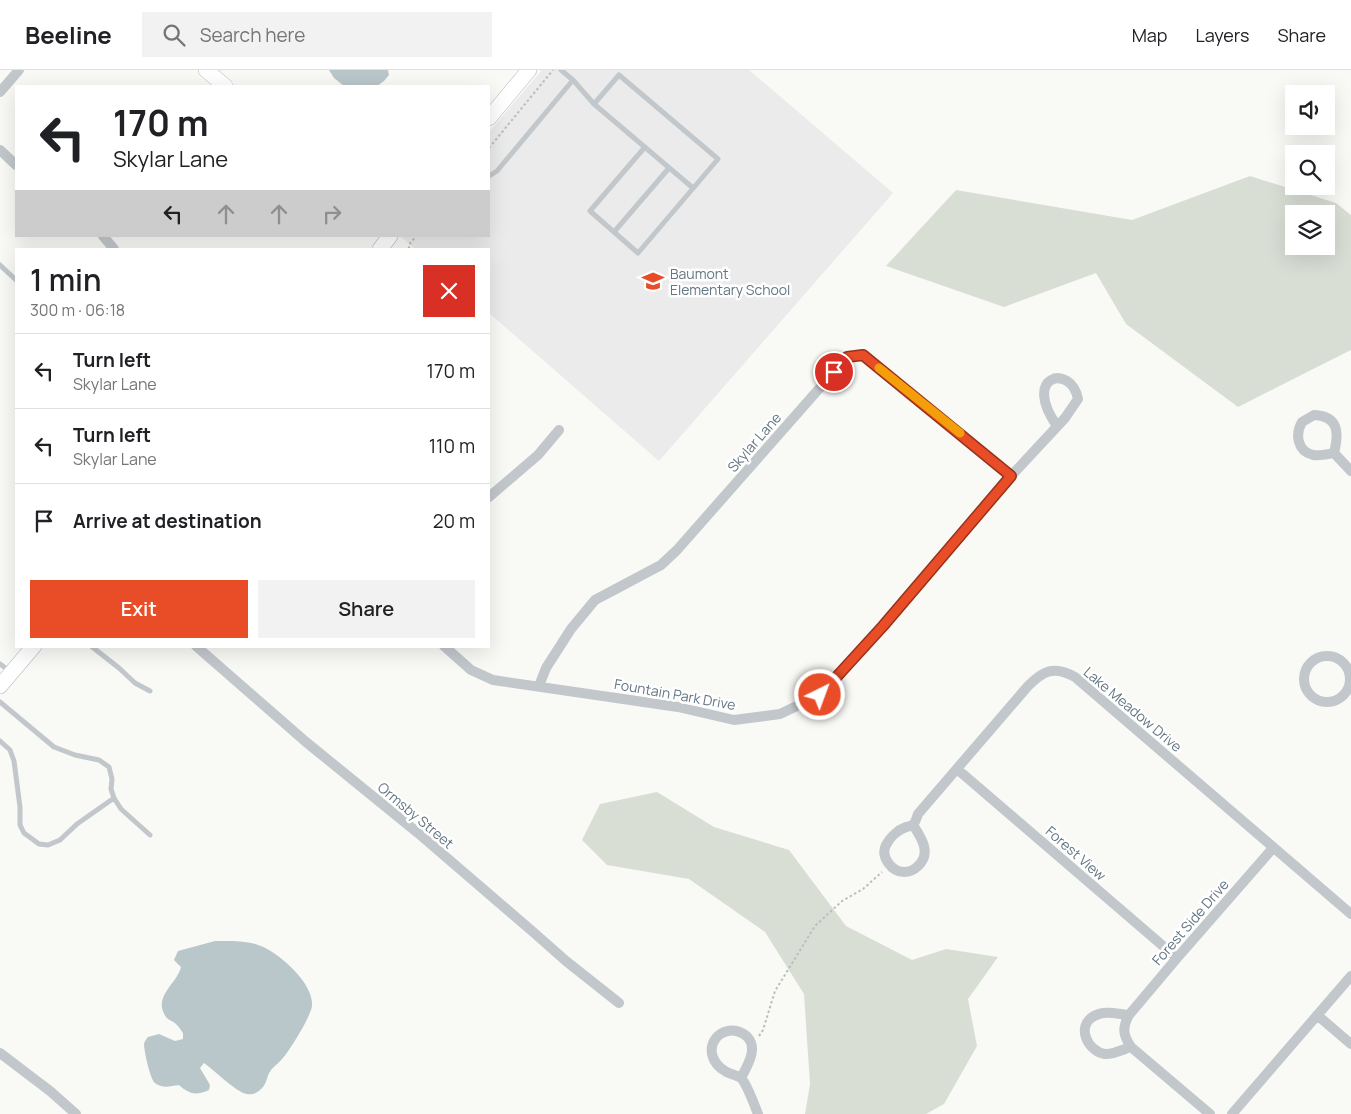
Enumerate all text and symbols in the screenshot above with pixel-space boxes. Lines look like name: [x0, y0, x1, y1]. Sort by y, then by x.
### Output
search box: [142, 12, 492, 57]
text: Beeline: [25, 18, 112, 51]
icon: search: [160, 21, 188, 49]
text: Search here: [200, 22, 305, 48]
text: Map: [1132, 23, 1167, 47]
text: Layers: [1195, 23, 1249, 47]
text: Share: [1277, 23, 1326, 47]
map controls: [1285, 85, 1335, 255]
button: sound: [1285, 85, 1335, 135]
text: 170 m: [113, 99, 209, 147]
icon: left: [30, 105, 95, 170]
text: Skylar Lane: [113, 144, 228, 174]
button: search: [1285, 145, 1335, 195]
icon: left: [159, 200, 187, 228]
icon: ahead: [212, 200, 240, 228]
icon: ahead: [265, 200, 293, 228]
icon: right: [318, 200, 346, 228]
button: layers: [1285, 205, 1335, 255]
text: 1 min: [30, 259, 102, 300]
place label: Baumont Elementary School: [670, 264, 790, 299]
button: close: [423, 265, 475, 317]
school or university icon: Baumont Elementary School: [640, 268, 666, 294]
text: 300 m · 06:18: [30, 299, 125, 321]
text: Turn left: [73, 347, 151, 373]
pin: [813, 351, 855, 393]
icon: left: [30, 357, 58, 385]
text: 170 m: [427, 358, 475, 384]
icon: arrive: [820, 358, 848, 386]
text: Skylar Lane: [73, 373, 157, 395]
street label: Skylar Lane: [723, 408, 785, 476]
text: Turn left: [73, 422, 151, 448]
icon: left: [30, 432, 58, 460]
text: 110 m: [429, 433, 475, 459]
text: Skylar Lane: [73, 448, 157, 470]
icon: arrive: [30, 507, 58, 535]
text: Arrive at destination: [73, 508, 262, 534]
text: 20 m: [433, 508, 475, 534]
button: Exit: [30, 580, 248, 638]
button: Share: [258, 580, 475, 638]
street label: Lake Meadow Drive: [1080, 662, 1186, 756]
position arrow: [793, 668, 845, 720]
street label: Fountain Park Drive: [613, 674, 737, 714]
street label: Ormsby Street: [374, 778, 458, 853]
street label: Forest View: [1042, 822, 1110, 885]
street label: Forest Side Drive: [1147, 875, 1233, 969]

